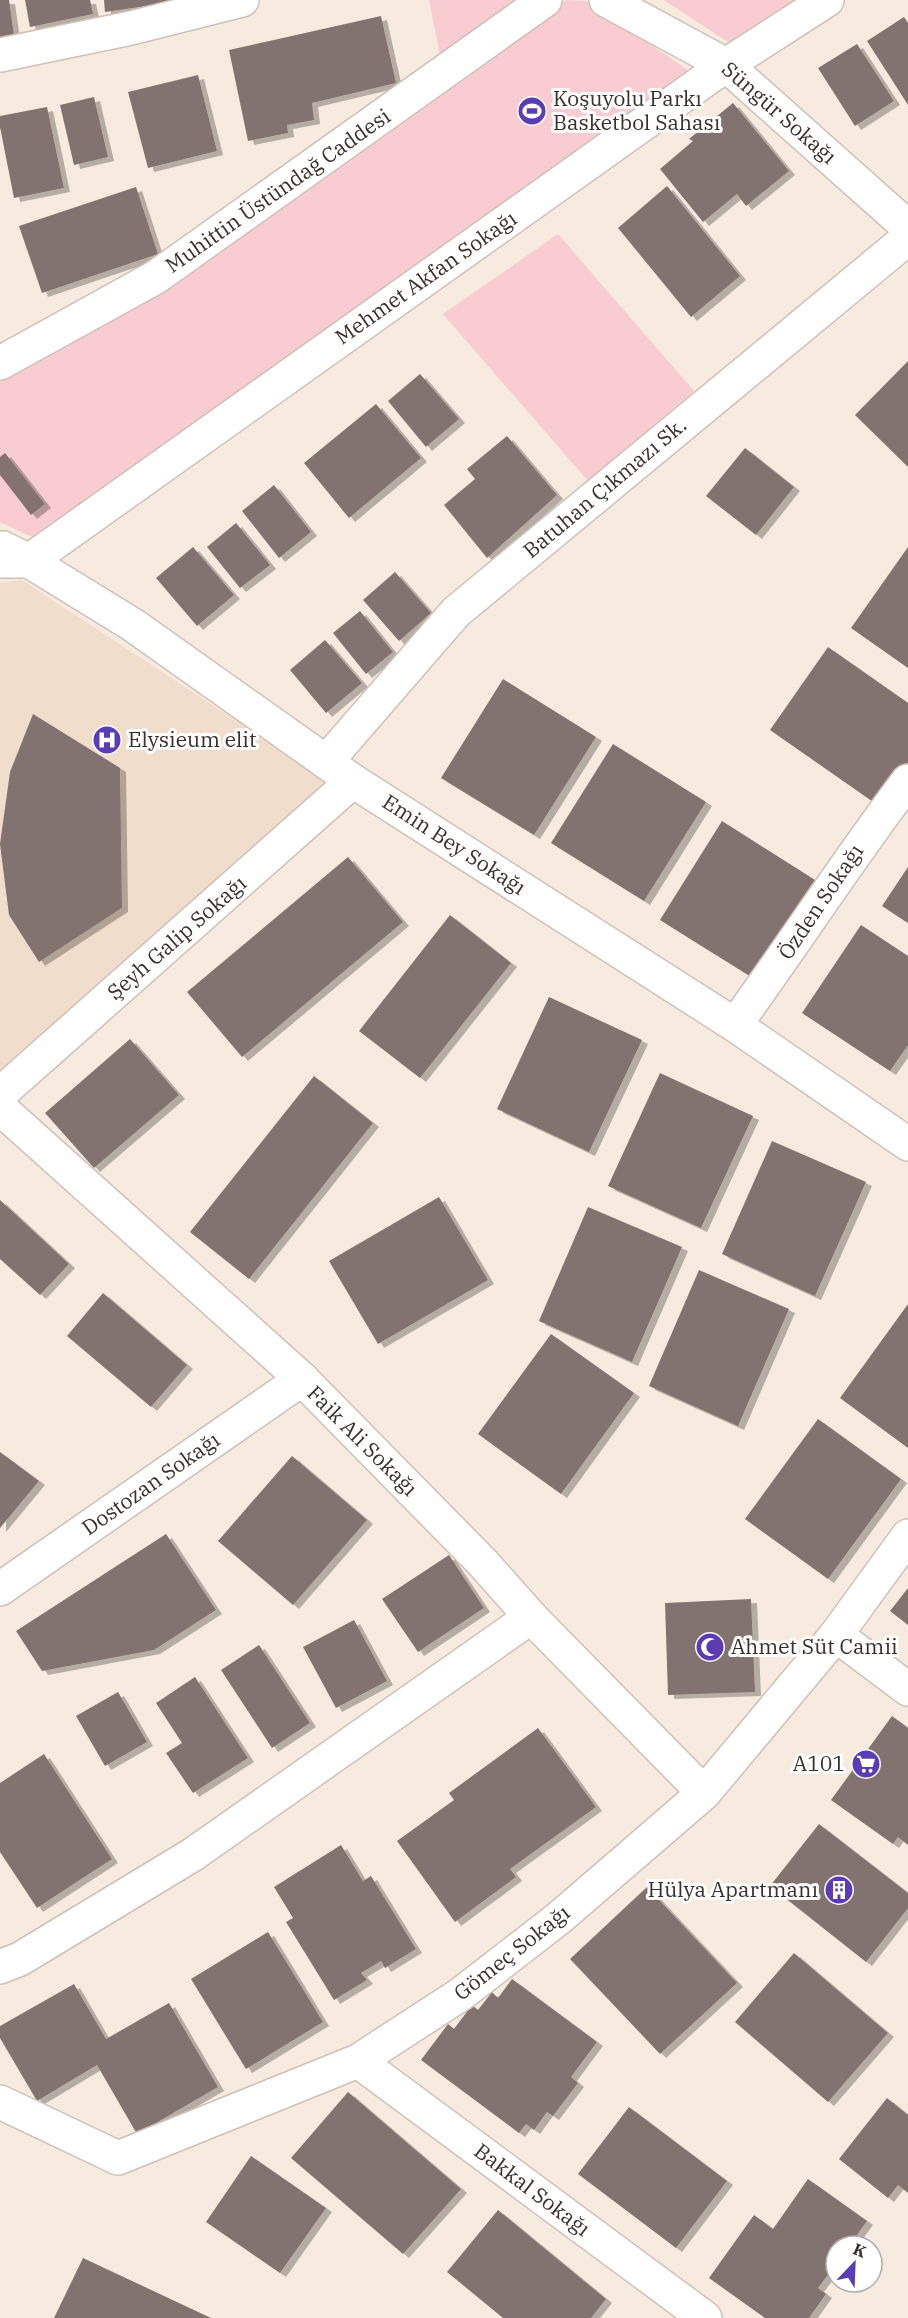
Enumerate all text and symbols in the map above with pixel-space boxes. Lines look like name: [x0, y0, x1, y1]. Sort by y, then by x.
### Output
street label: Süngür Sokağı: [716, 55, 843, 170]
place label: Koşuyolu Parkı Basketbol Sahası: [553, 84, 720, 136]
sports icon: Koşuyolu Parkı Basketbol Sahası: [516, 95, 548, 127]
street label: Muhittin Üstündağ Caddesi: [159, 102, 396, 279]
street label: Mehmet Akfan Sokağı: [329, 204, 522, 350]
street label: Batuhan Çıkmazı Sk.: [517, 411, 692, 564]
hospital icon: Elysieum elit: [91, 724, 123, 756]
place label: Elysieum elit: [128, 725, 256, 753]
street label: Emin Bey Sokağı: [377, 787, 532, 901]
street label: Özden Sokağı: [771, 838, 869, 965]
street label: Şeyh Galip Sokağı: [101, 869, 252, 1006]
street label: Faik Ali Sokağı: [301, 1379, 424, 1502]
street label: Dostozan Sokağı: [76, 1425, 225, 1541]
mosque icon: Ahmet Süt Camii: [694, 1631, 726, 1663]
place label: Ahmet Süt Camii: [731, 1632, 898, 1660]
supermarket icon: A101: [850, 1748, 882, 1780]
place label: A101: [793, 1749, 845, 1777]
building icon: Hülya Apartmanı: [823, 1874, 855, 1906]
place label: Hülya Apartmanı: [648, 1875, 818, 1903]
street label: Gömeç Sokağı: [448, 1898, 575, 2006]
street label: Bakkal Sokağı: [469, 2136, 596, 2242]
north arrow: [824, 2234, 884, 2294]
text: K: [850, 2239, 870, 2262]

